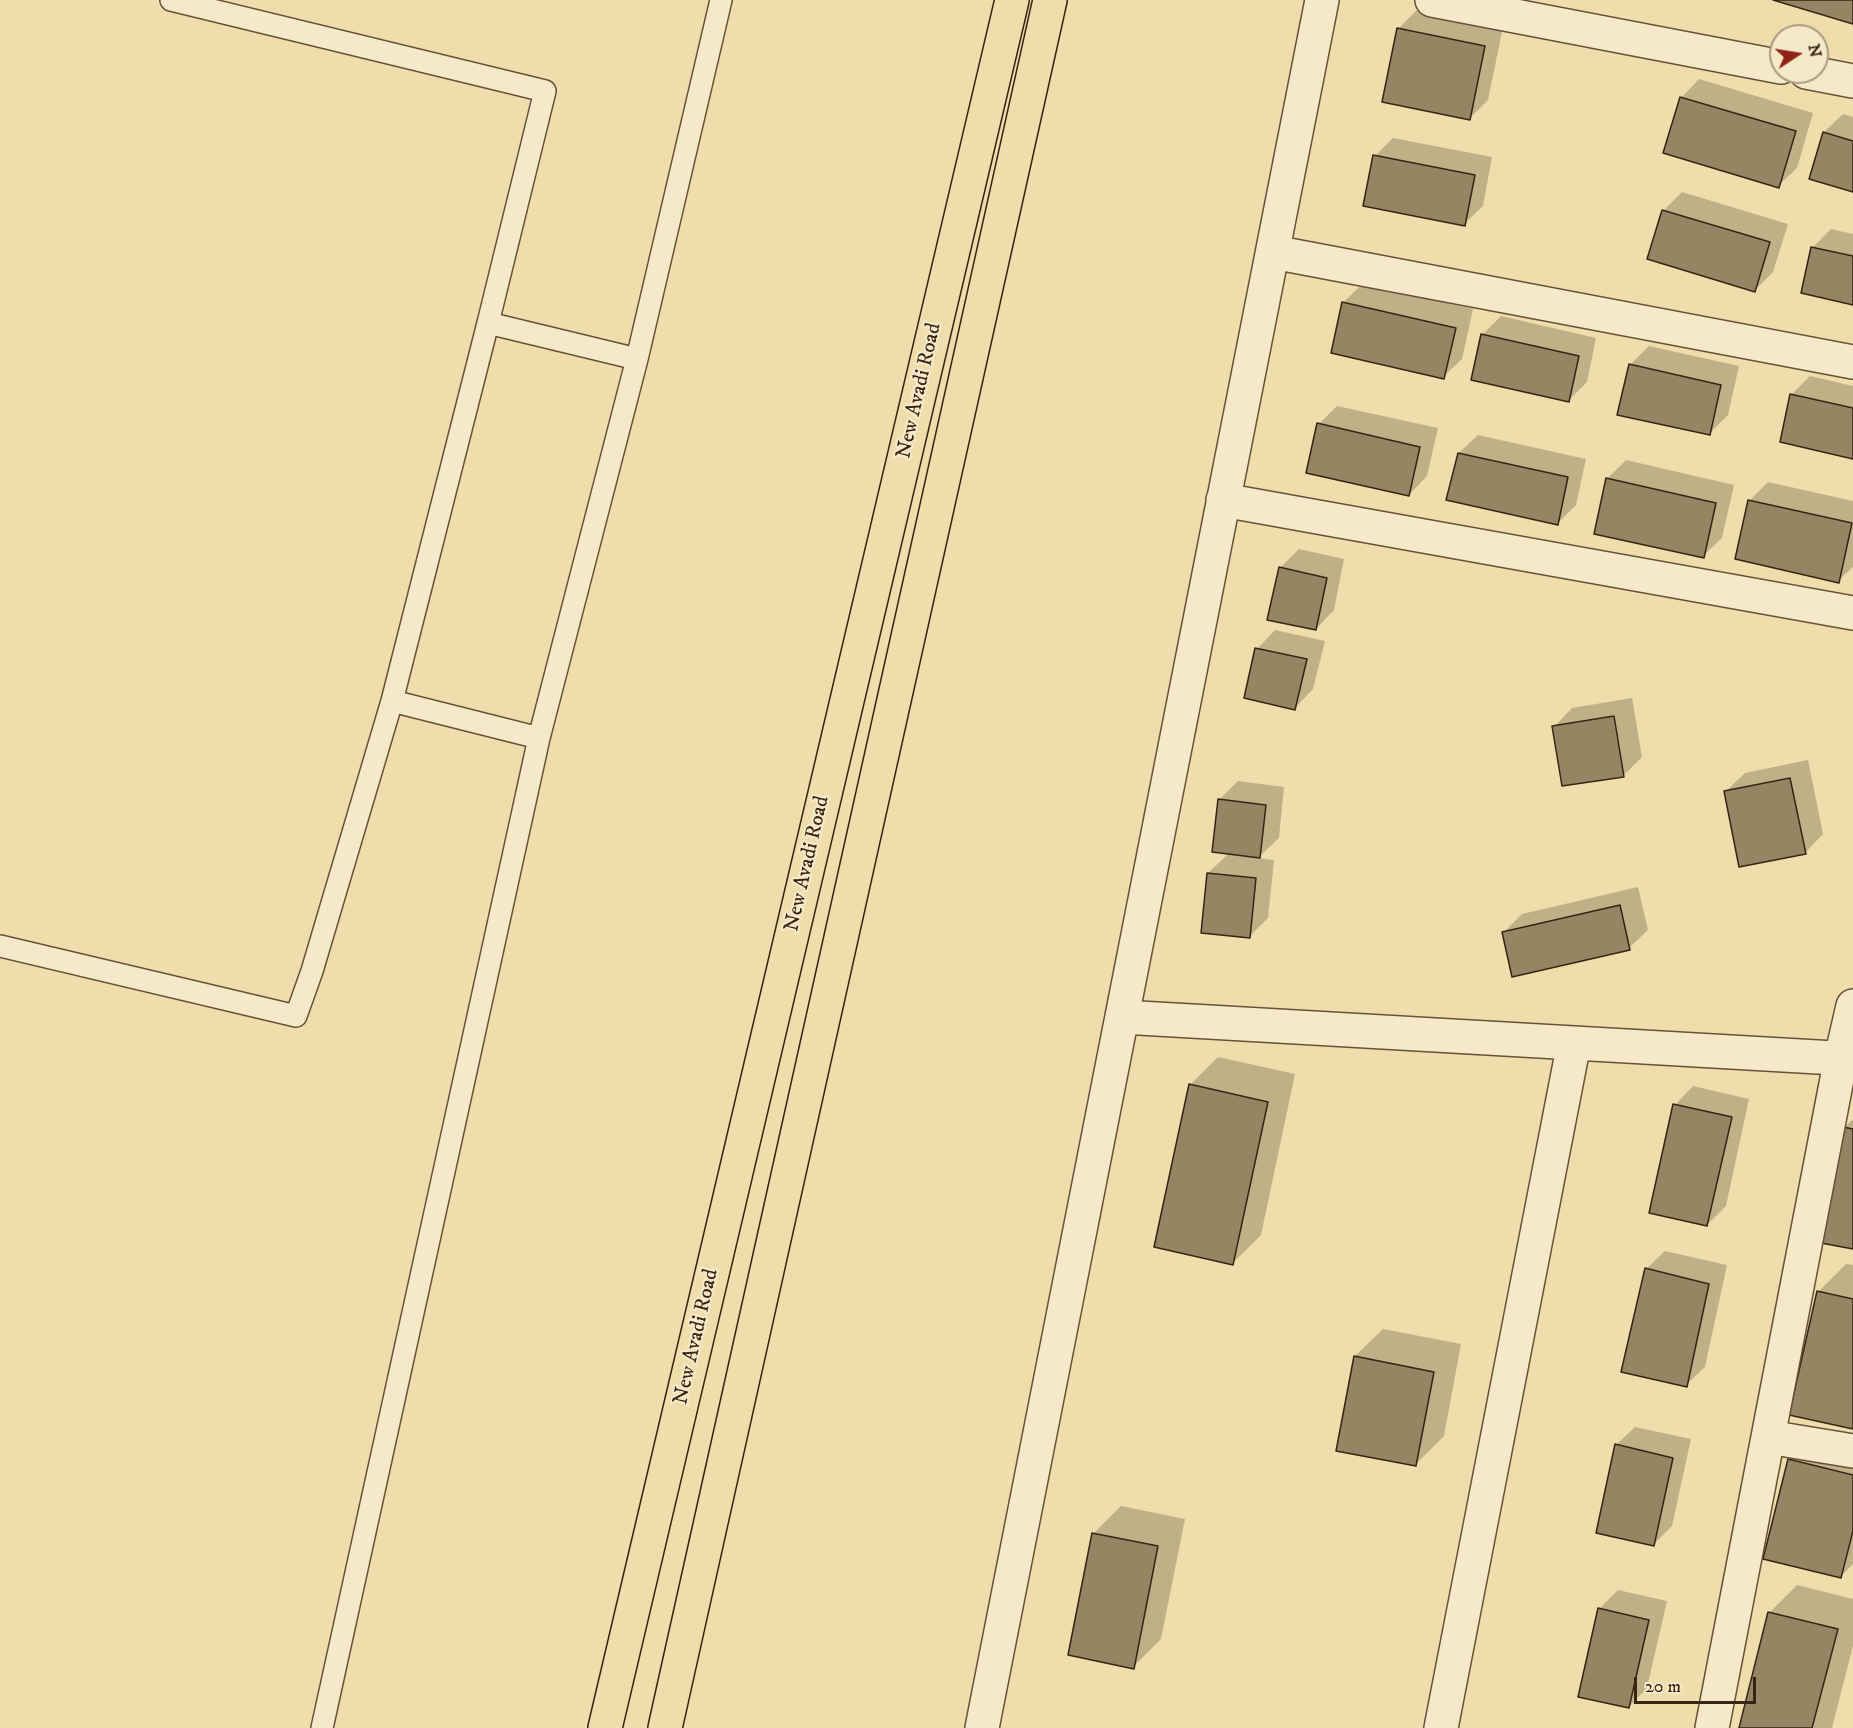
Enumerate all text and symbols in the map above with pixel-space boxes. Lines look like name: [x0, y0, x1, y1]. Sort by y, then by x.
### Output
north arrow: [1769, 24, 1829, 84]
text: N: [1804, 42, 1826, 59]
street label: New Avadi Road: [892, 321, 948, 461]
street label: New Avadi Road: [780, 794, 836, 934]
street label: New Avadi Road: [669, 1267, 725, 1407]
scale bar: [1637, 1665, 1758, 1703]
text: 20 m: [1645, 1676, 1681, 1698]

